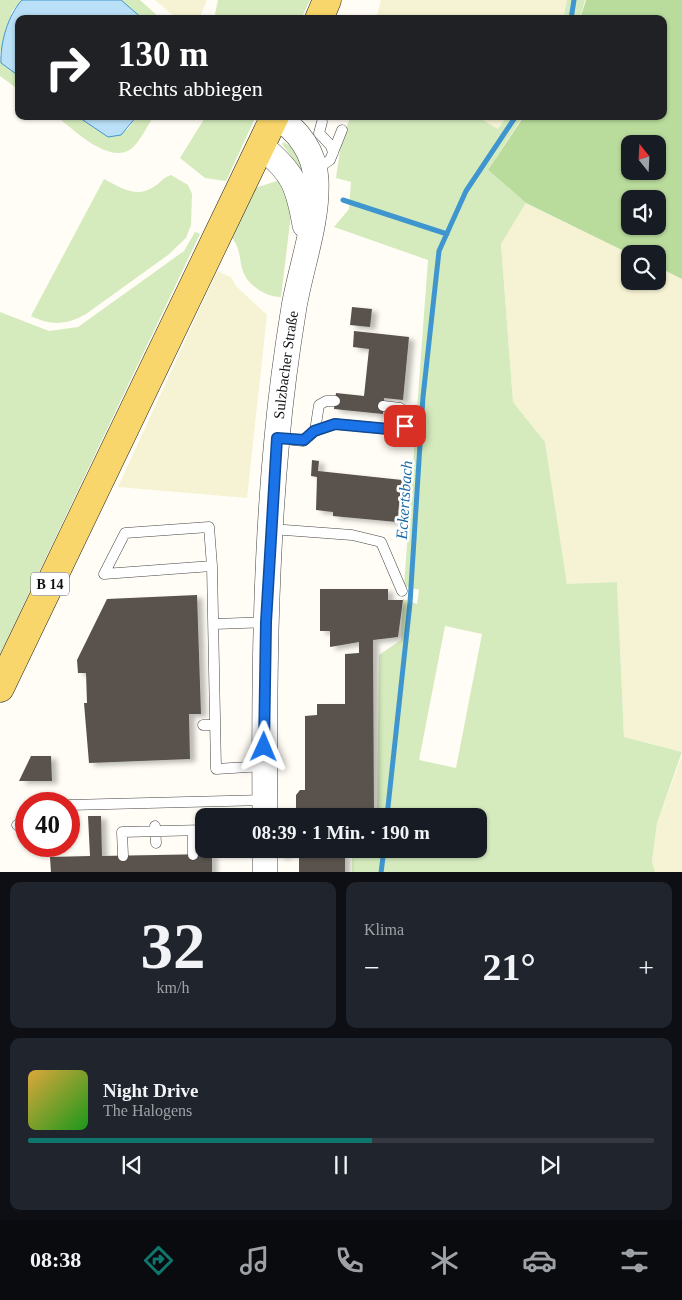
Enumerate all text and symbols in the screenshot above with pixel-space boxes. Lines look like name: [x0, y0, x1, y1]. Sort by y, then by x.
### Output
icon: right: [35, 35, 100, 100]
text: 130 m: [118, 35, 208, 74]
text: Rechts abbiegen: [118, 76, 263, 101]
north arrow: [621, 135, 666, 180]
map controls: [621, 135, 666, 290]
button: sound: [621, 190, 666, 235]
button: search: [621, 245, 666, 290]
street label: Sulzbacher Straße: [271, 309, 301, 420]
pin: [384, 405, 426, 447]
icon: arrive: [391, 412, 419, 440]
water label: Eckertsbach: [393, 460, 415, 541]
road number: B 14: [31, 572, 69, 596]
position arrow: [237, 720, 289, 772]
speed limit sign: 40: [15, 792, 80, 857]
text: 08:39 · 1 Min. · 190 m: [252, 822, 430, 843]
text: 32: [141, 910, 206, 982]
text: Klima: [364, 921, 404, 938]
text: 21°: [482, 946, 536, 988]
text: −: [364, 952, 380, 983]
text: +: [638, 952, 654, 983]
text: km/h: [157, 979, 189, 996]
text: Night Drive: [103, 1080, 199, 1101]
text: The Halogens: [103, 1102, 192, 1119]
icon: previous: [118, 1151, 146, 1179]
icon: pause: [327, 1151, 355, 1179]
icon: next: [536, 1151, 564, 1179]
icon: directions: [141, 1243, 176, 1278]
icon: music: [237, 1243, 272, 1278]
icon: phone: [332, 1243, 367, 1278]
icon: climate: [427, 1243, 462, 1278]
icon: car: [522, 1243, 557, 1278]
icon: filters: [617, 1243, 652, 1278]
text: 08:38: [30, 1247, 81, 1272]

